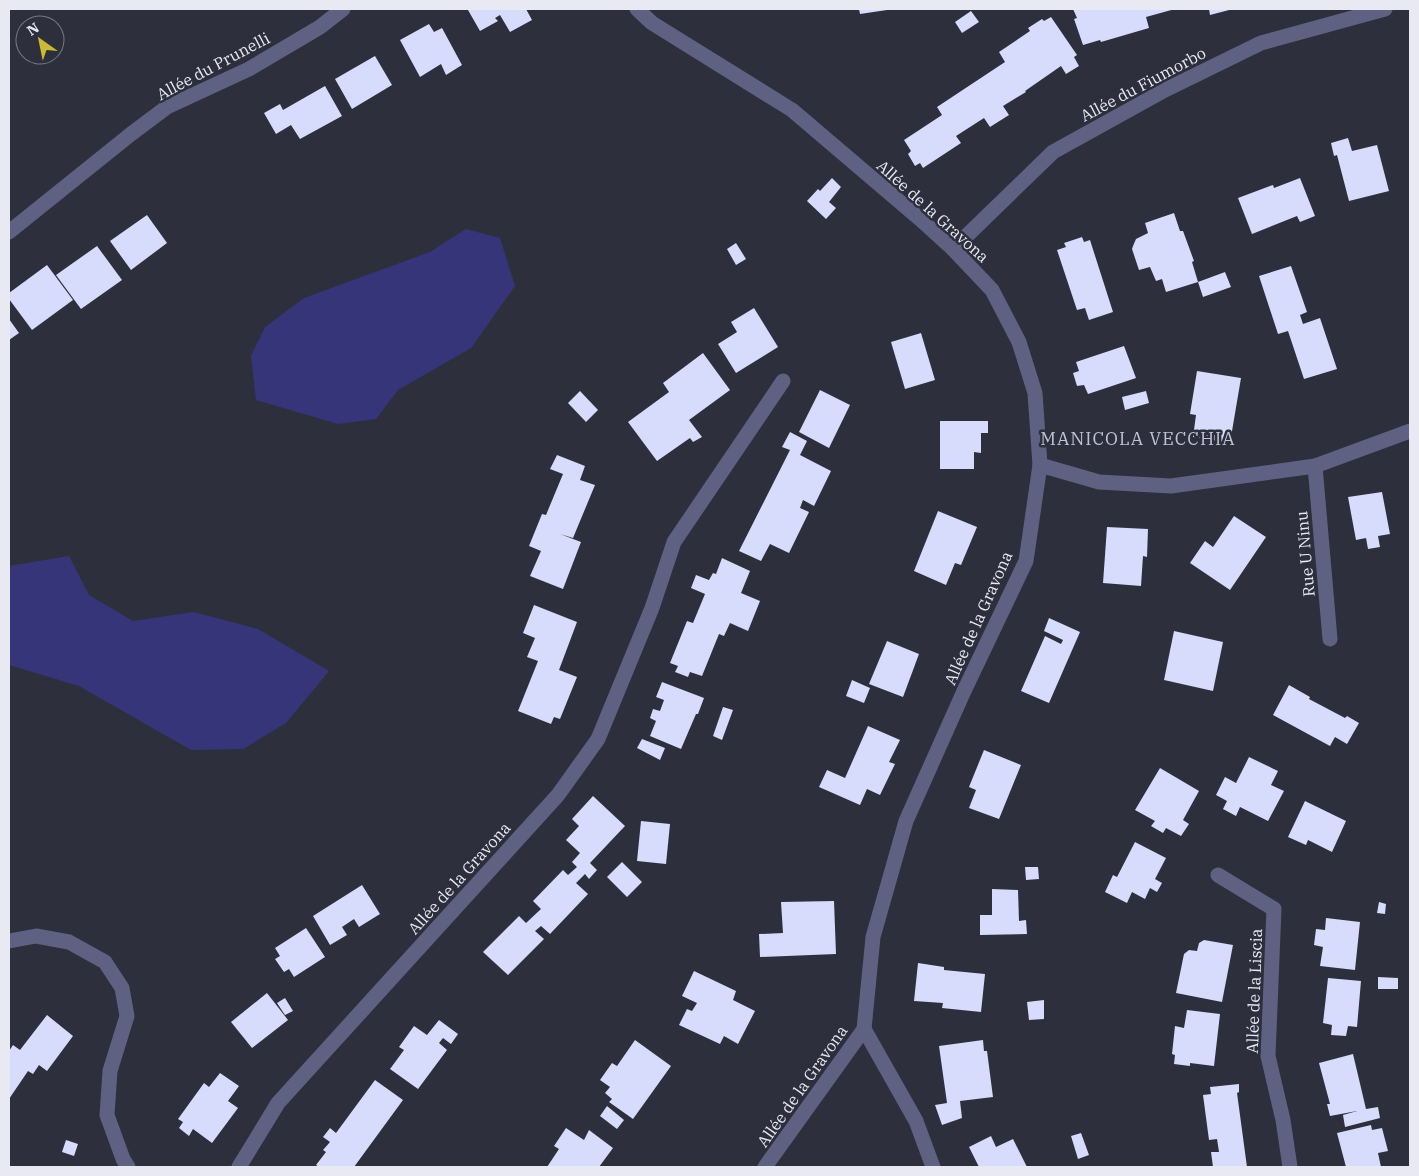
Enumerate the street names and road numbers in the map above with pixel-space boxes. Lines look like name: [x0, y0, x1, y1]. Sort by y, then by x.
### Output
street label: Allée du Prunelli: [153, 28, 273, 104]
street label: Allée du Fiumorbo: [1077, 42, 1209, 126]
street label: Allée de la Gravona: [873, 155, 993, 267]
street label: Rue U Ninu: [1291, 510, 1319, 598]
street label: Allée de la Gravona: [940, 548, 1017, 688]
street label: Allée de la Gravona: [403, 818, 515, 938]
street label: Allée de la Liscia: [1242, 928, 1266, 1054]
street label: Allée de la Gravona: [752, 1021, 852, 1151]

